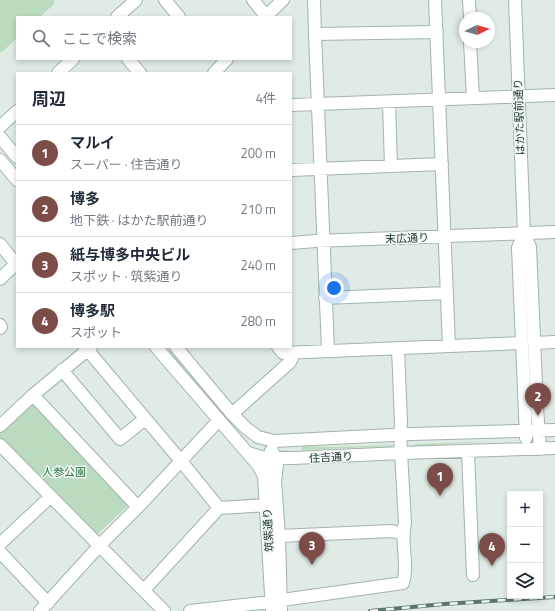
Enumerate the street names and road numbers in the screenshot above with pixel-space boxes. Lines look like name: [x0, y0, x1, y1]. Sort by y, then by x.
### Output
street label: はかた駅前通り: [510, 78, 528, 156]
street label: 末広通り: [385, 229, 429, 247]
street label: 住吉通り: [309, 448, 353, 466]
street label: 筑紫通り: [259, 508, 277, 552]

